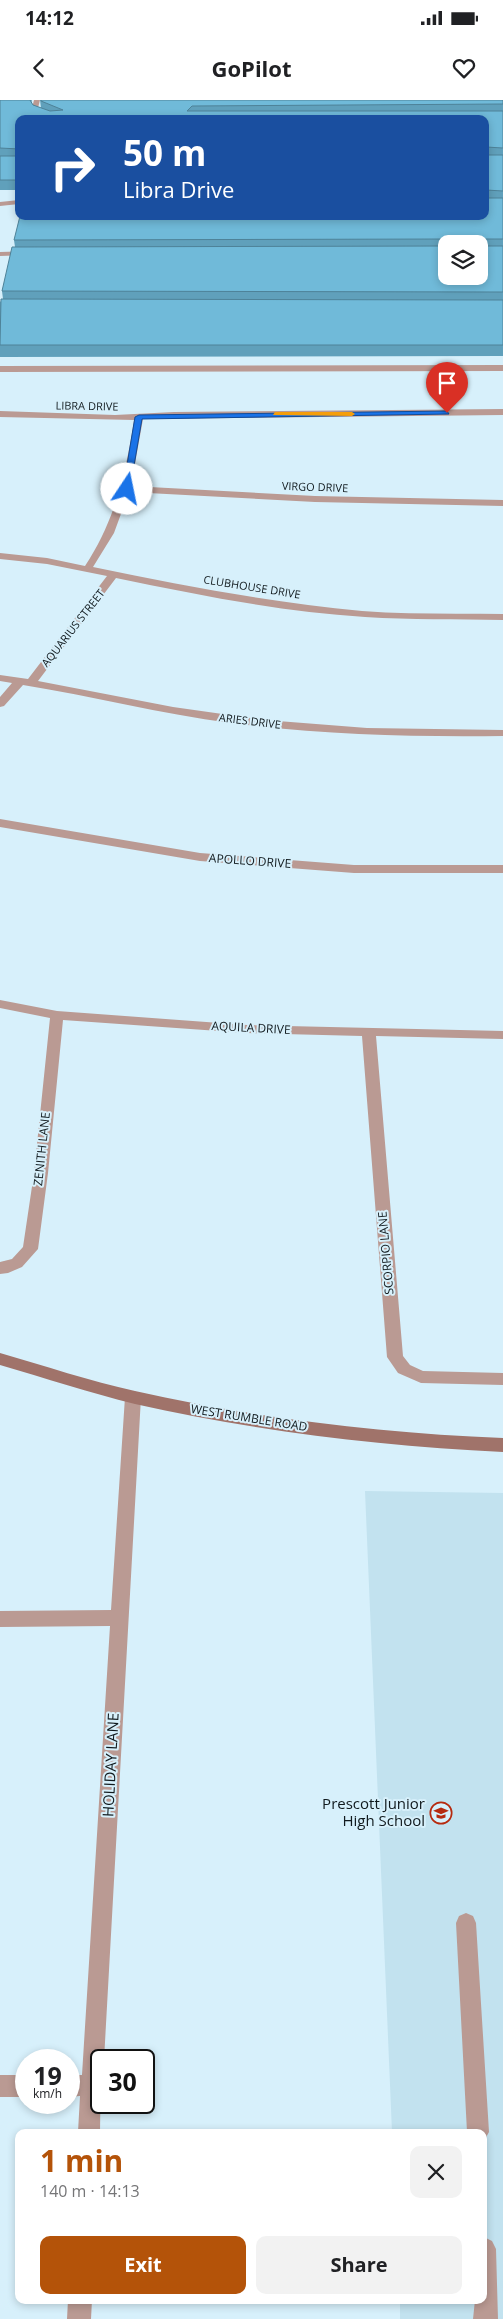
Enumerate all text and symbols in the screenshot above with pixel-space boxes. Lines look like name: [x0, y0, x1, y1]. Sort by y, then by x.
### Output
text: 14:12: [25, 5, 74, 31]
text: GoPilot: [212, 53, 291, 83]
icon: back: [25, 54, 53, 82]
icon: heart: [450, 54, 478, 82]
text: 50 m: [123, 129, 206, 176]
icon: right: [40, 135, 105, 200]
text: Libra Drive: [123, 174, 234, 204]
map controls: [438, 235, 488, 285]
button: layers: [438, 235, 488, 285]
pin: [426, 362, 468, 413]
icon: arrive: [433, 369, 461, 397]
street label: LIBRA DRIVE: [55, 397, 119, 414]
position arrow: [100, 462, 152, 514]
street label: VIRGO DRIVE: [282, 478, 348, 495]
street label: CLUBHOUSE DRIVE: [203, 571, 302, 602]
street label: AQUARIUS STREET: [38, 586, 108, 670]
street label: ARIES DRIVE: [218, 709, 282, 732]
street label: APOLLO DRIVE: [208, 849, 292, 872]
street label: AQUILA DRIVE: [211, 1017, 291, 1038]
street label: ZENITH LANE: [29, 1111, 54, 1187]
street label: SCORPIO LANE: [373, 1211, 398, 1295]
street label: WEST RUMBLE ROAD: [190, 1400, 309, 1435]
street label: HOLIDAY LANE: [97, 1712, 123, 1818]
place label: Prescott Junior High School: [322, 1793, 425, 1830]
school or university icon: Prescott Junior High School: [429, 1801, 453, 1825]
speed limit sign: 30: [90, 2049, 155, 2114]
text: 19: [33, 2058, 62, 2092]
text: km/h: [33, 2085, 62, 2102]
text: 1 min: [40, 2140, 123, 2181]
button: close: [410, 2146, 462, 2198]
text: 140 m · 14:13: [40, 2180, 140, 2202]
button: Exit: [40, 2236, 246, 2294]
button: Share: [256, 2236, 462, 2294]

